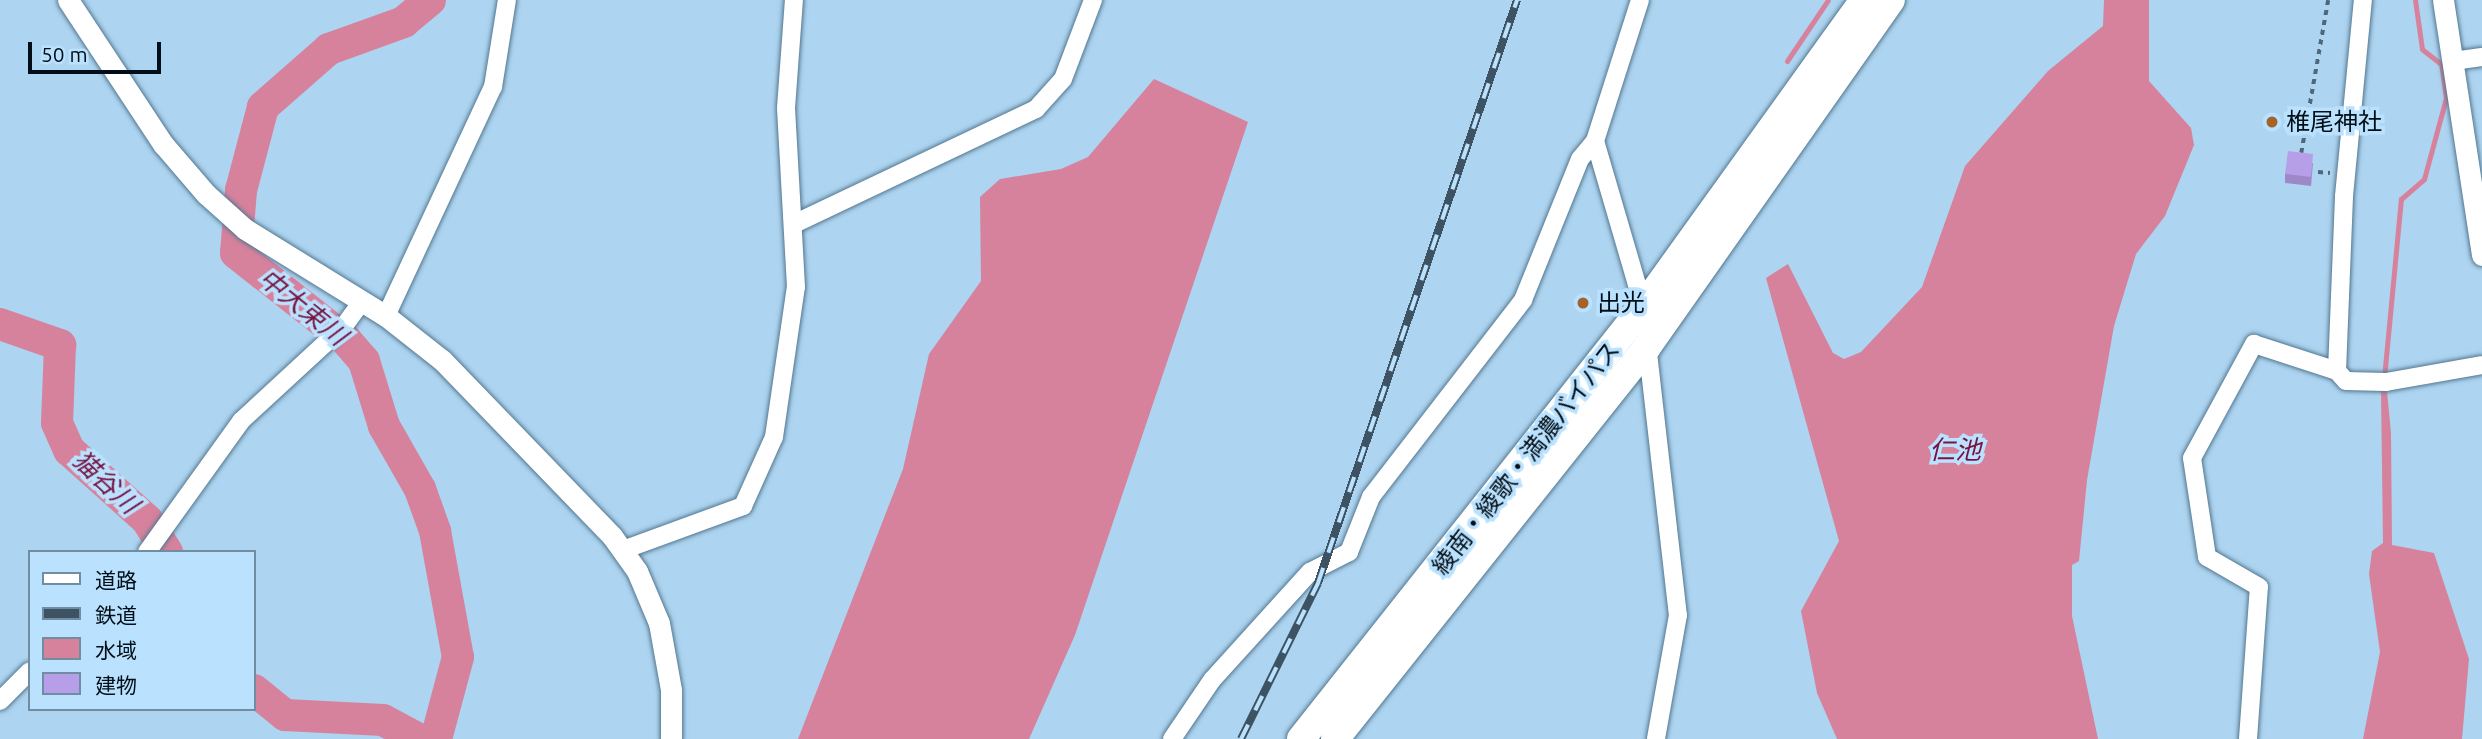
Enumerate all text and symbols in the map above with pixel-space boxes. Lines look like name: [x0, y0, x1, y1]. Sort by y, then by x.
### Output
scale bar: [32, 28, 164, 72]
text: 50 m: [41, 42, 88, 66]
place label: 椎尾神社: [2286, 108, 2382, 136]
marker: 椎尾神社: [2264, 114, 2280, 130]
water label: 中大束川: [253, 262, 353, 352]
place label: 出光: [1597, 289, 1645, 317]
marker: 出光: [1575, 295, 1591, 311]
street label: 綾南・綾歌・満濃バイパス: [1426, 336, 1626, 580]
water label: 仁池: [1929, 434, 1981, 466]
water label: 猫谷川: [67, 444, 145, 520]
legend: [28, 550, 256, 711]
text: 道路: [95, 568, 137, 592]
text: 鉄道: [95, 603, 137, 627]
text: 水域: [95, 638, 137, 662]
text: 建物: [95, 673, 137, 697]

